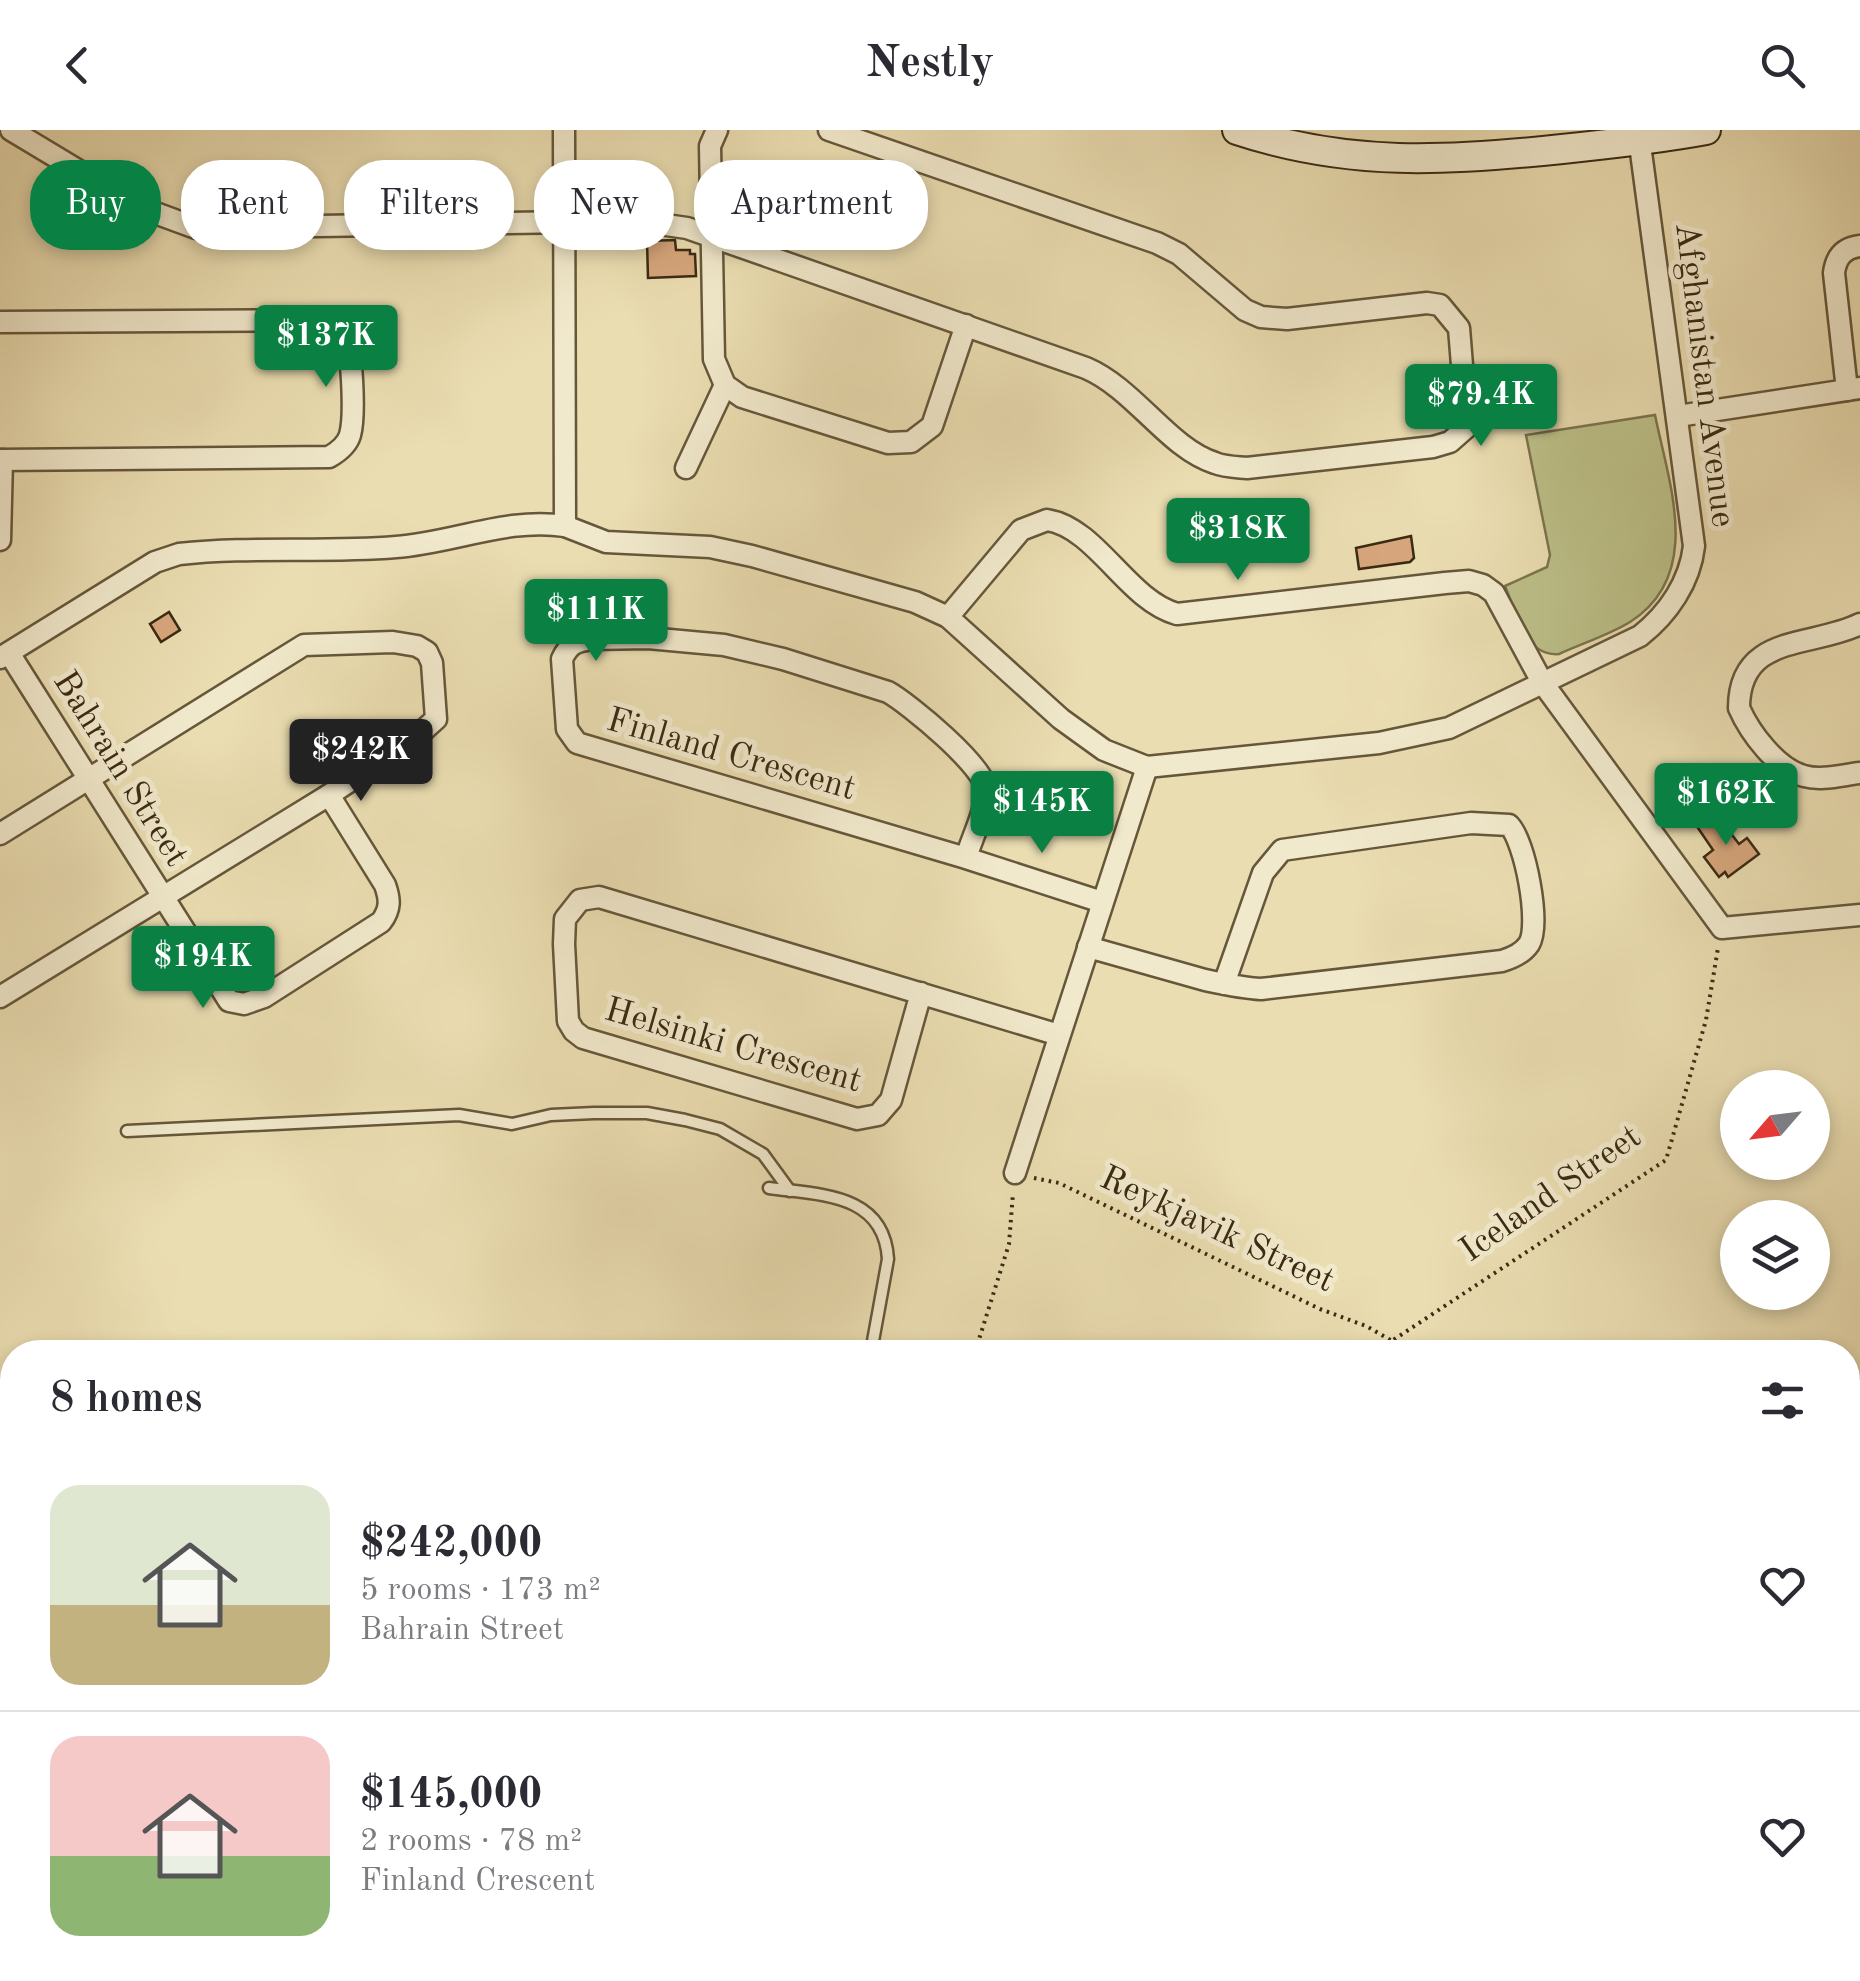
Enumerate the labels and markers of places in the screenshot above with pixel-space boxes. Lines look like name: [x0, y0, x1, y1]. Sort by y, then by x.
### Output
pin: $137K: [256, 305, 396, 390]
pin: $79.4K: [1400, 364, 1562, 449]
pin: $318K: [1168, 498, 1308, 583]
pin: $111K: [526, 579, 666, 664]
pin: $242K: [291, 719, 431, 804]
pin: $162K: [1656, 763, 1796, 848]
pin: $145K: [972, 771, 1112, 856]
pin: $194K: [133, 926, 273, 1011]

